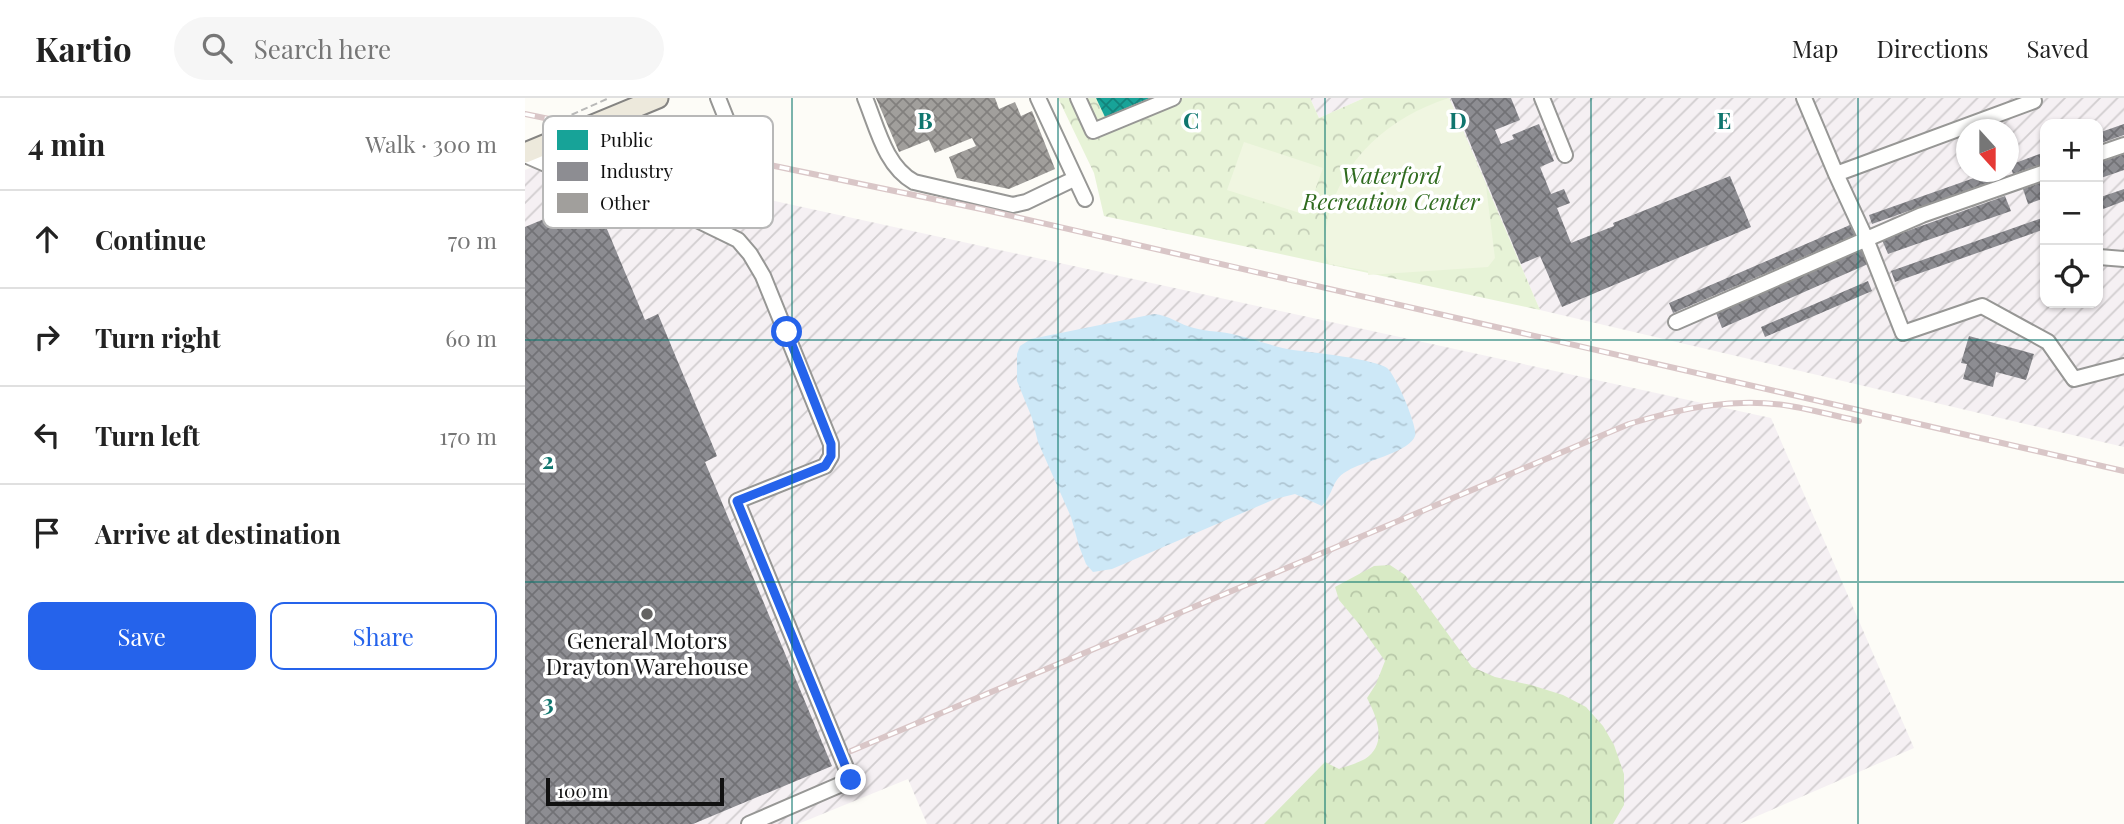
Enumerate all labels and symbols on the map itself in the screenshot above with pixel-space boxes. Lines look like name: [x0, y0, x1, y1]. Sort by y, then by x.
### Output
text: B: [917, 104, 933, 135]
text: C: [1183, 104, 1199, 135]
text: D: [1449, 104, 1467, 135]
text: E: [1717, 104, 1731, 135]
legend: [543, 116, 773, 228]
north arrow: [1956, 119, 2019, 182]
text: Public: [600, 126, 653, 152]
text: Industry: [600, 157, 674, 183]
park label: Waterford Recreation Center: [1301, 159, 1481, 216]
text: Other: [600, 189, 651, 215]
route start: [771, 316, 802, 347]
text: 2: [542, 444, 554, 475]
marker: General Motors Drayton Warehouse: [639, 606, 655, 622]
place label: General Motors Drayton Warehouse: [545, 624, 749, 681]
text: 3: [542, 686, 554, 717]
route end: [835, 764, 866, 795]
scale bar: [546, 775, 725, 807]

